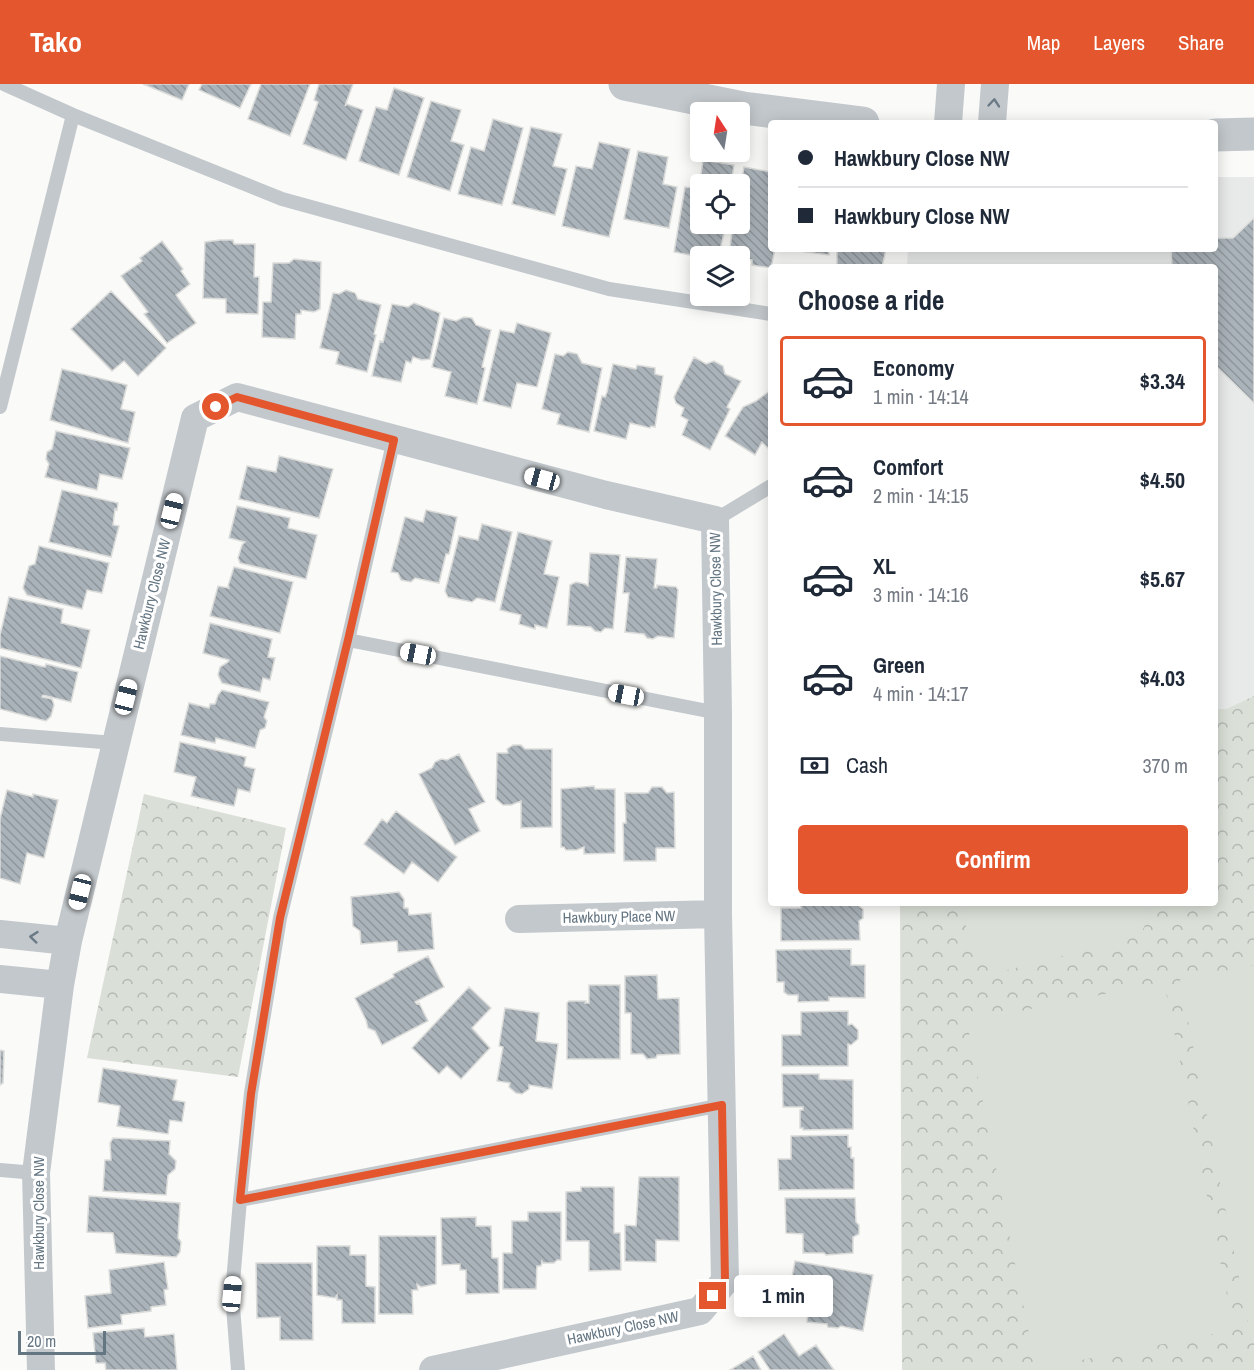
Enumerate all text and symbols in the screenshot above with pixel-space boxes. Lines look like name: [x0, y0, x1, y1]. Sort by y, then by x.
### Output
text: Tako: [30, 23, 82, 61]
text: Map: [1027, 28, 1060, 57]
text: Layers: [1093, 28, 1145, 57]
text: Share: [1178, 28, 1224, 57]
one-way arrow: [987, 99, 1000, 108]
north arrow: [690, 102, 750, 162]
map controls: [690, 102, 750, 306]
text: Hawkbury Close NW: [834, 143, 1009, 173]
button: locate: [690, 174, 750, 234]
text: Hawkbury Close NW: [834, 201, 1009, 231]
button: layers: [690, 246, 750, 306]
text: Choose a ride: [798, 282, 944, 318]
text: Economy: [873, 353, 954, 383]
icon: car: [801, 354, 855, 408]
text: $3.34: [1140, 366, 1185, 396]
text: 1 min · 14:14: [873, 383, 969, 410]
route start: [202, 393, 229, 420]
text: Comfort: [873, 452, 943, 482]
icon: car: [801, 453, 855, 507]
text: $4.50: [1140, 465, 1185, 495]
car: [522, 466, 562, 492]
text: 2 min · 14:15: [873, 482, 969, 509]
car: [159, 491, 185, 531]
street label: Hawkbury Close NW: [704, 532, 727, 646]
street label: Hawkbury Close NW: [128, 536, 176, 651]
text: XL: [873, 551, 896, 581]
icon: car: [801, 552, 855, 606]
text: $5.67: [1140, 564, 1185, 594]
text: 3 min · 14:16: [873, 581, 969, 608]
car: [399, 642, 437, 666]
text: Green: [873, 650, 925, 680]
icon: car: [801, 651, 855, 705]
text: $4.03: [1140, 663, 1185, 693]
car: [113, 677, 139, 717]
text: 4 min · 14:17: [873, 680, 969, 707]
car: [607, 683, 645, 707]
icon: cash: [798, 749, 831, 782]
text: Cash: [846, 750, 888, 780]
text: 370 m: [1142, 752, 1188, 779]
button: Confirm: [798, 825, 1188, 894]
car: [67, 872, 93, 912]
street label: Hawkbury Place NW: [562, 905, 676, 928]
one-way arrow: [29, 931, 38, 944]
street label: Hawkbury Close NW: [28, 1156, 49, 1270]
car: [221, 1275, 243, 1313]
callout: 1 min: [734, 1275, 833, 1317]
route end: [699, 1282, 726, 1309]
text: 1 min: [762, 1282, 805, 1309]
street label: Hawkbury Close NW: [565, 1305, 681, 1350]
scale bar: [18, 1328, 106, 1356]
text: 20 m: [27, 1330, 56, 1352]

